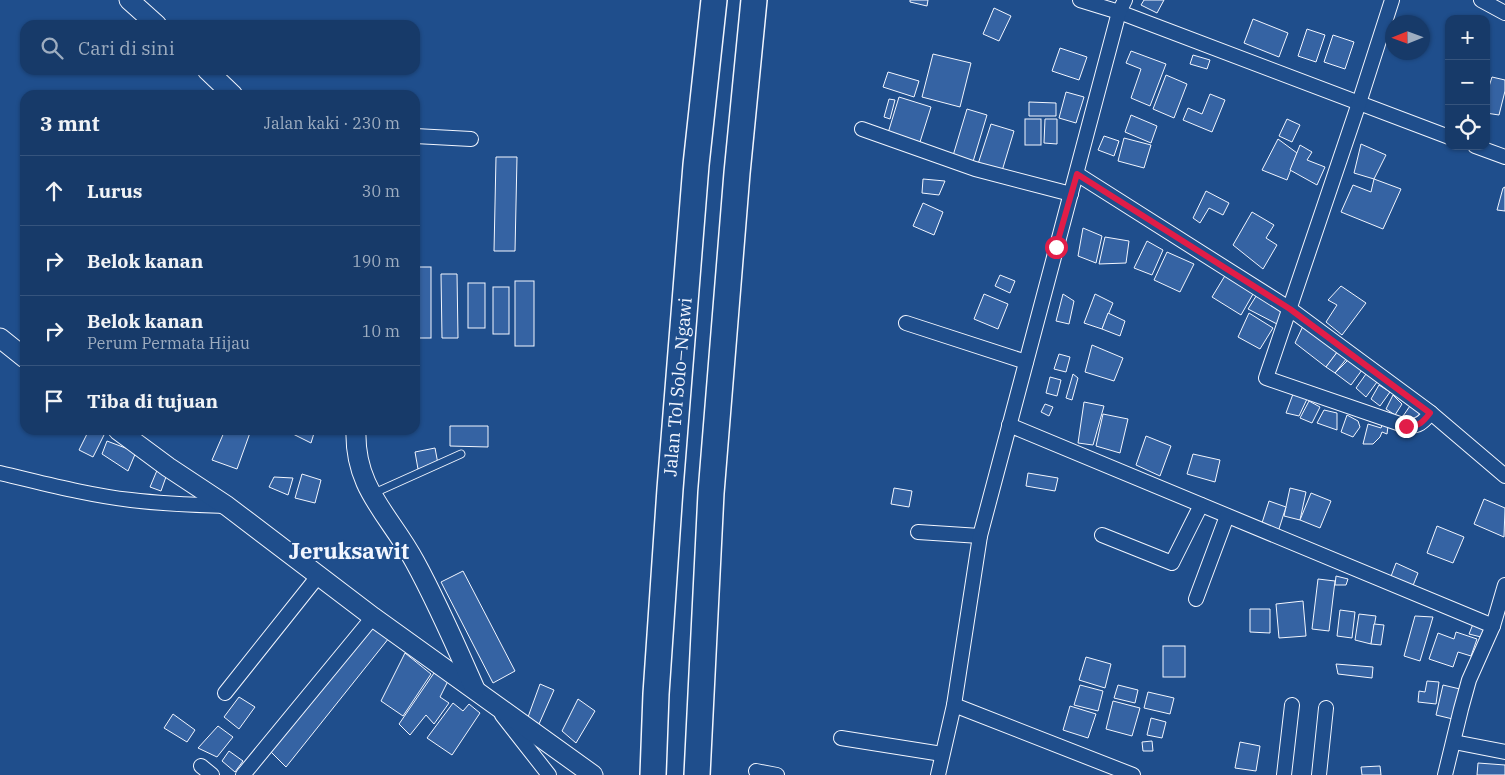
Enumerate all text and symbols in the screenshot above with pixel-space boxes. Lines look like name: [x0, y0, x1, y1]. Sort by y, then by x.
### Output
north arrow: [1385, 15, 1430, 60]
map controls: [1445, 15, 1490, 150]
button: +: [1445, 15, 1490, 60]
search box: [20, 20, 420, 75]
icon: search: [38, 34, 66, 62]
text: Cari di sini: [78, 36, 175, 60]
button: −: [1445, 60, 1490, 105]
button: locate: [1445, 105, 1490, 150]
text: 3 mnt: [40, 109, 100, 137]
text: Jalan kaki · 230 m: [264, 113, 400, 133]
icon: ahead: [40, 177, 68, 205]
text: Lurus: [87, 179, 142, 203]
text: 30 m: [362, 181, 400, 201]
route start: [1045, 236, 1068, 259]
icon: right: [40, 247, 68, 275]
text: Belok kanan: [87, 249, 203, 273]
text: 190 m: [352, 251, 400, 271]
street label: Jalan Tol Solo–Ngawi: [658, 296, 697, 477]
text: Belok kanan: [87, 309, 203, 333]
icon: right: [40, 317, 68, 345]
text: 10 m: [362, 321, 400, 341]
text: Perum Permata Hijau: [87, 333, 250, 353]
icon: arrive: [40, 387, 68, 415]
text: Tiba di tujuan: [87, 389, 218, 413]
route end: [1395, 415, 1418, 438]
district label: Jeruksawit: [289, 536, 409, 565]

